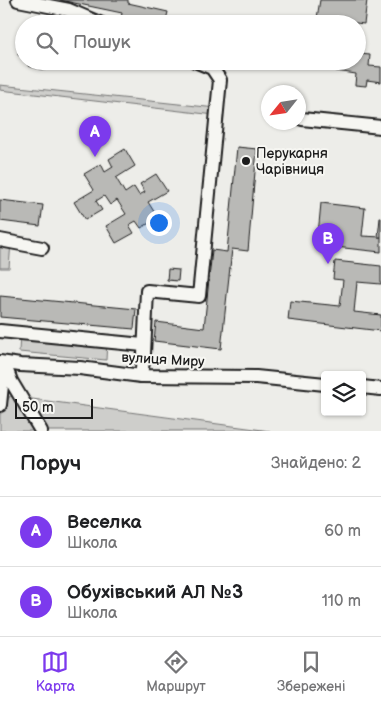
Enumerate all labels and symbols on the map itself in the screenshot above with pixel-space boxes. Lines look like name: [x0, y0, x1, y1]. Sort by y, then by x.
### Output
north arrow: [261, 85, 306, 130]
pin: A: [79, 116, 111, 157]
place label: Перукарня Чарівниця: [256, 145, 328, 178]
marker: Перукарня Чарівниця: [240, 155, 252, 167]
your location: [146, 210, 172, 236]
pin: B: [312, 223, 344, 264]
street label: вулиця Миру: [121, 349, 206, 370]
scale bar: [15, 396, 92, 419]

